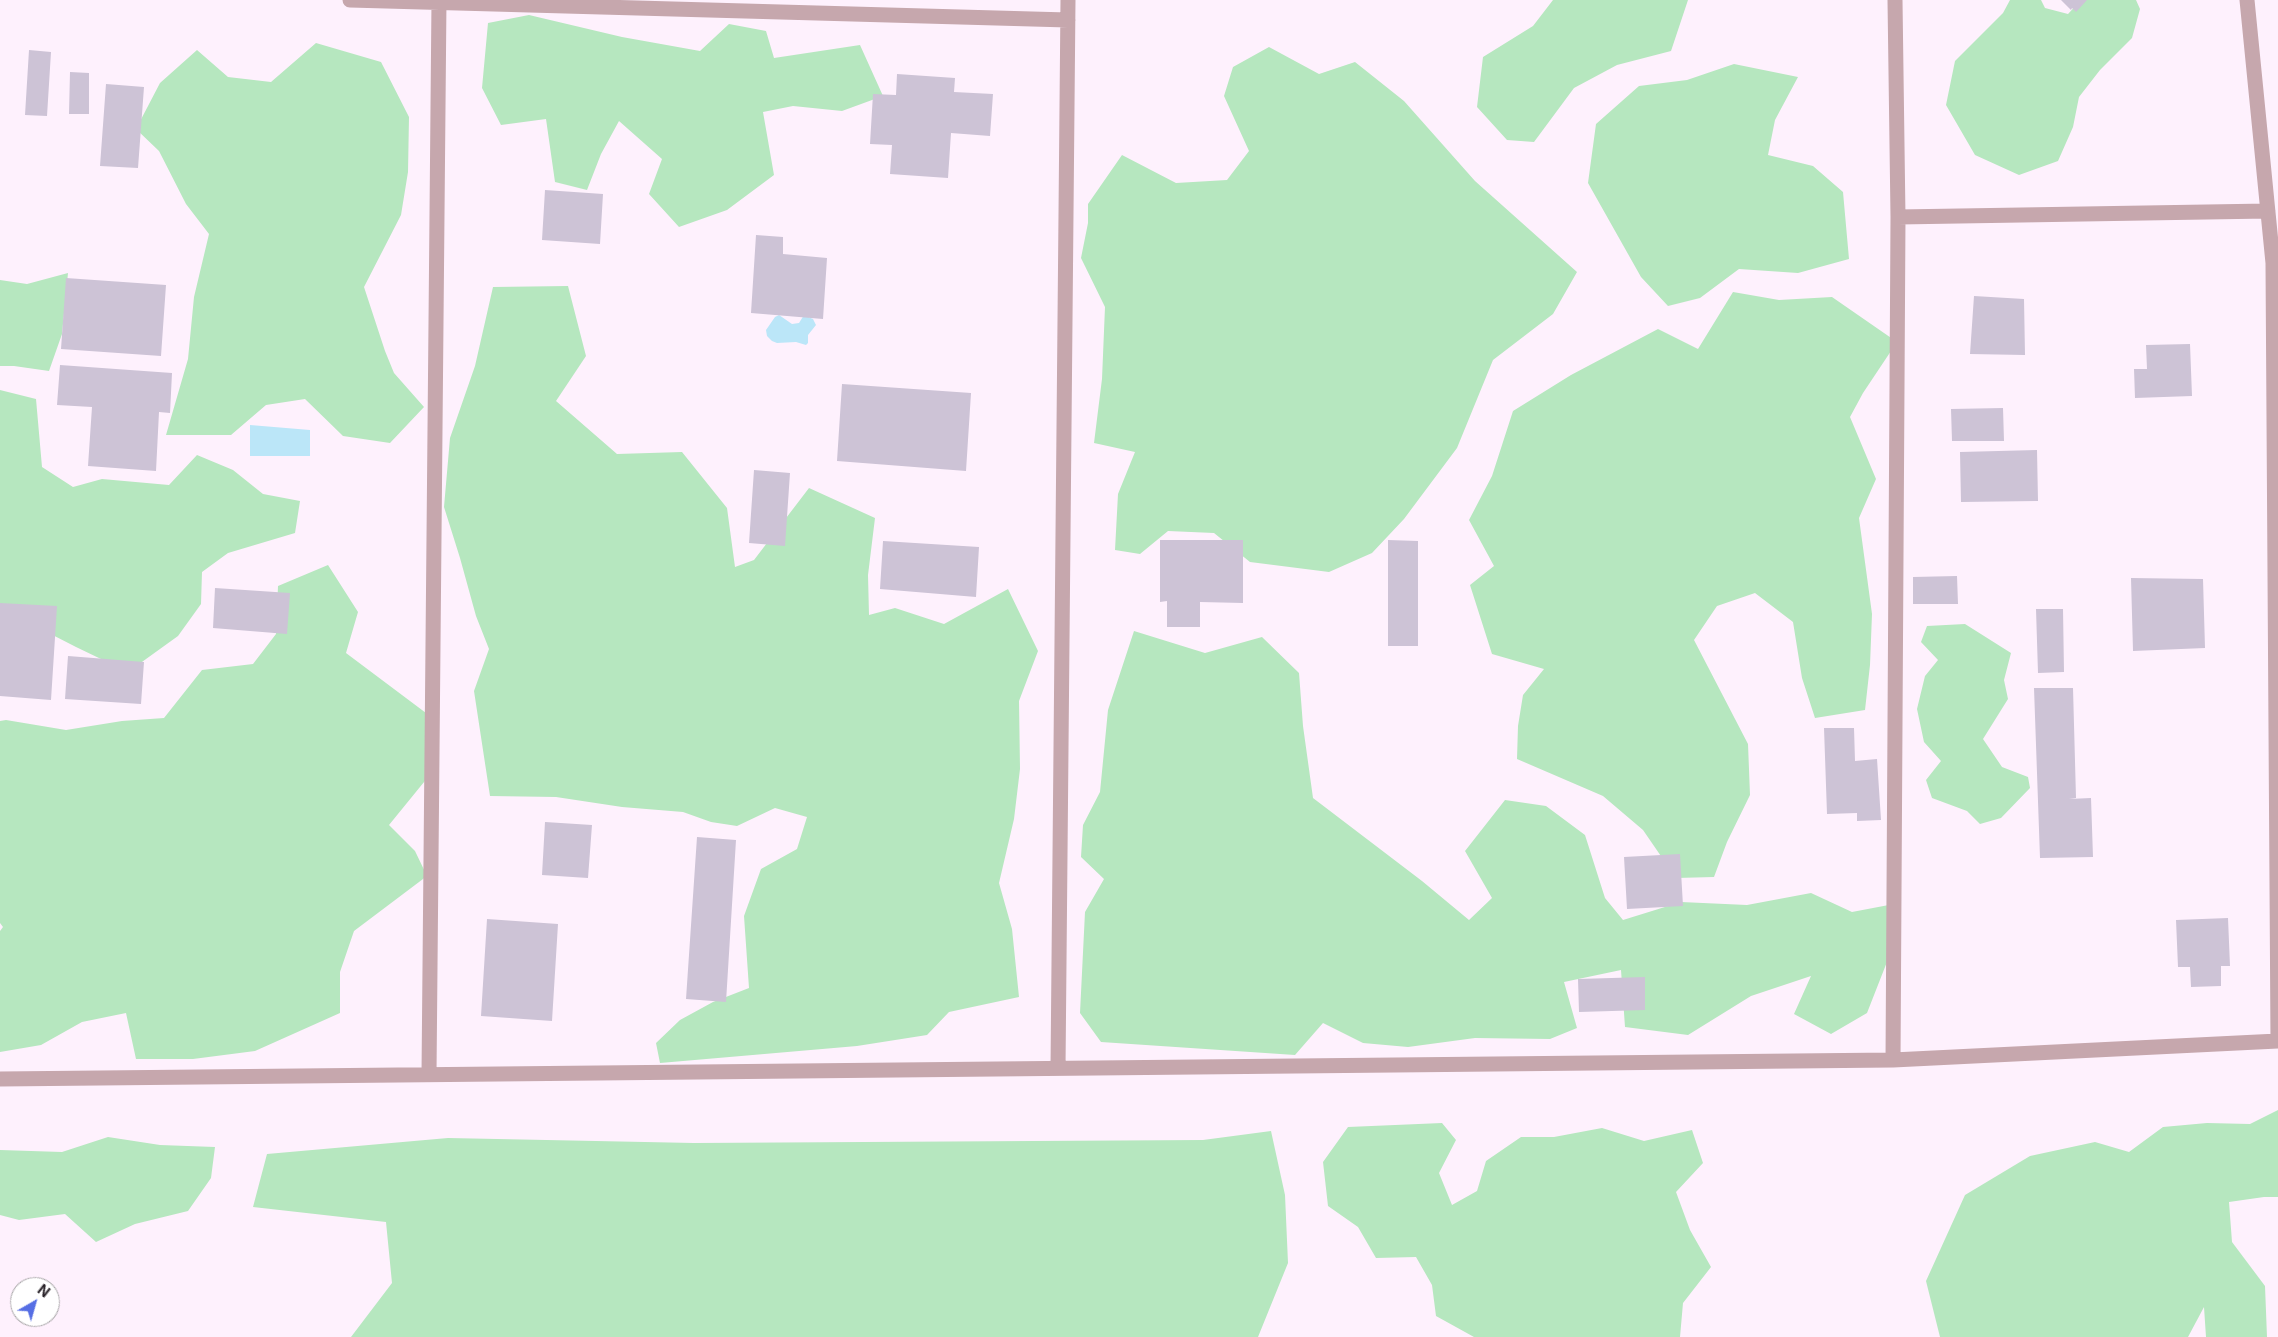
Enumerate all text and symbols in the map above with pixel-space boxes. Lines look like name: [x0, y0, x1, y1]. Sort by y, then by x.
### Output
north arrow: [10, 1277, 60, 1327]
text: N: [34, 1281, 53, 1301]

